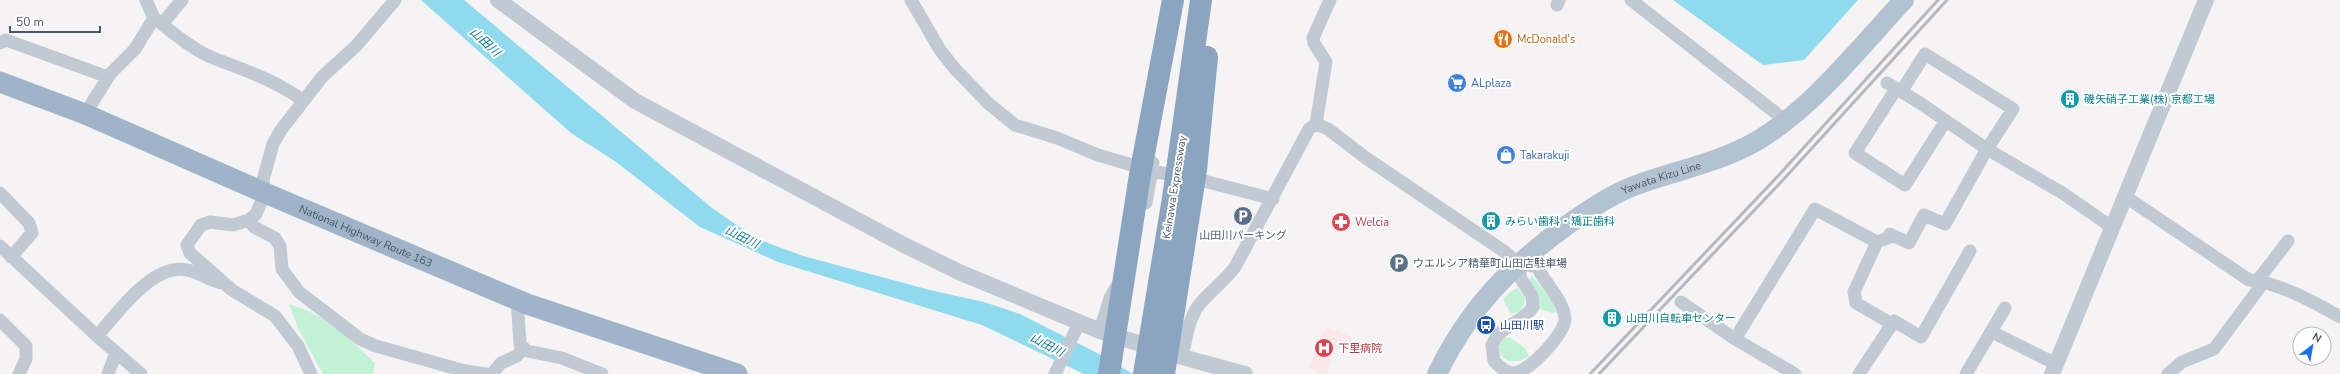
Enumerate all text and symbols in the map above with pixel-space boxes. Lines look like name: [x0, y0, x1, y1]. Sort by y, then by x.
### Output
scale bar: [10, 8, 100, 34]
text: 50 m: [16, 14, 44, 30]
water label: 山田川: [466, 24, 505, 61]
restaurant icon: McDonald's: [1492, 28, 1514, 50]
place label: McDonald's: [1517, 32, 1575, 47]
supermarket icon: ALplaza: [1446, 72, 1468, 94]
place label: ALplaza: [1471, 76, 1512, 91]
building icon: 磯矢硝子工業(株) 京都工場: [2059, 88, 2081, 110]
place label: 磯矢硝子工業(株) 京都工場: [2084, 92, 2215, 107]
street label: Keinawa Expressway: [1159, 134, 1190, 240]
shop icon: Takarakuji: [1495, 144, 1517, 166]
place label: Takarakuji: [1520, 148, 1569, 163]
street label: Yawata Kizu Line: [1618, 158, 1703, 199]
street label: National Highway Route 163: [297, 201, 435, 271]
parking icon: 山田川パーキング: [1232, 205, 1254, 227]
building icon: みらい歯科・矯正歯科: [1480, 210, 1502, 232]
pharmacy icon: Welcia: [1330, 211, 1352, 233]
place label: みらい歯科・矯正歯科: [1505, 214, 1615, 229]
place label: Welcia: [1355, 215, 1389, 230]
water label: 山田川: [722, 222, 763, 253]
place label: 山田川パーキング: [1199, 228, 1287, 243]
parking icon: ウエルシア精華町山田店駐車場: [1388, 252, 1410, 274]
place label: ウエルシア精華町山田店駐車場: [1413, 256, 1567, 271]
building icon: 山田川自転車センター: [1601, 307, 1623, 329]
place label: 山田川自転車センター: [1626, 311, 1736, 326]
bus stop icon: 山田川駅: [1475, 314, 1497, 336]
place label: 山田川駅: [1500, 318, 1544, 333]
north arrow: [2292, 326, 2332, 366]
water label: 山田川: [1027, 329, 1068, 361]
text: N: [2310, 329, 2324, 346]
hospital icon: 下里病院: [1313, 337, 1335, 359]
place label: 下里病院: [1338, 341, 1382, 356]

